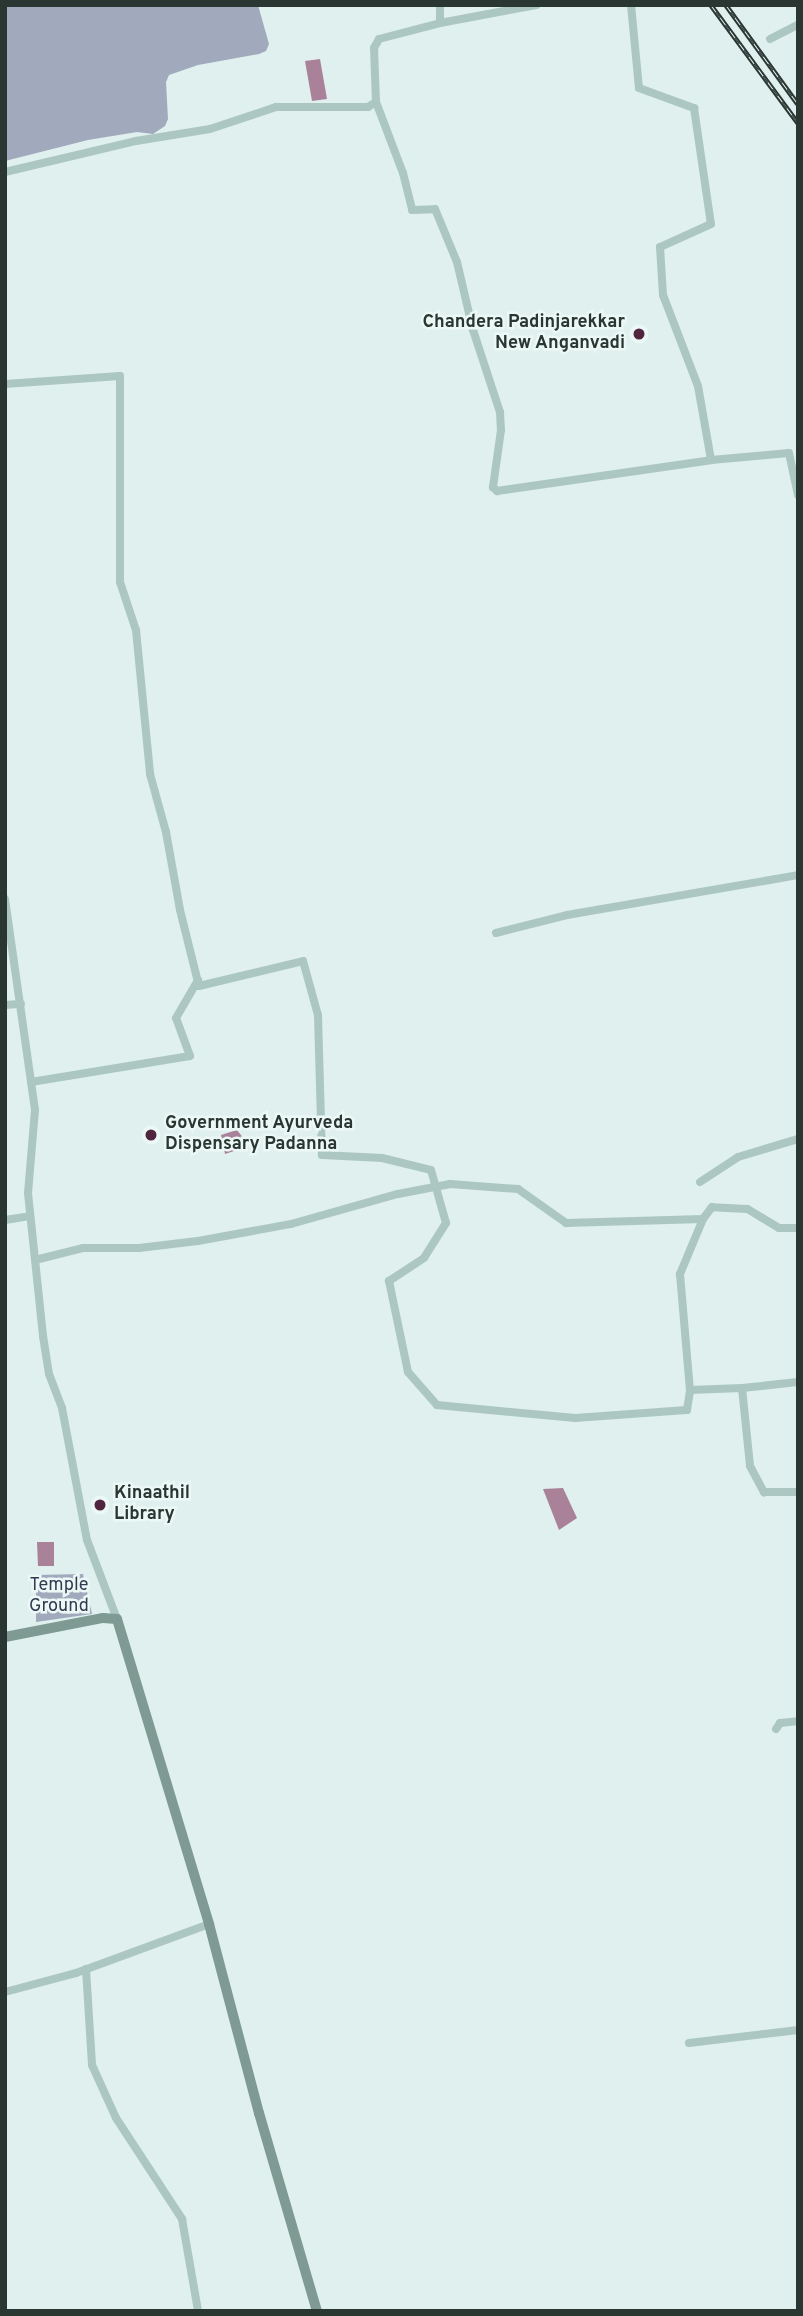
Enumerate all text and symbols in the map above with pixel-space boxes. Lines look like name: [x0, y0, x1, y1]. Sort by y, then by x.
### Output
place label: Chandera Padinjarekkar New Anganvadi: [423, 313, 625, 356]
marker: Chandera Padinjarekkar New Anganvadi: [631, 326, 647, 342]
place label: Government Ayurveda Dispensary Padanna: [165, 1114, 354, 1156]
marker: Government Ayurveda Dispensary Padanna: [143, 1127, 159, 1143]
place label: Kinaathil Library: [114, 1484, 190, 1526]
marker: Kinaathil Library: [92, 1497, 108, 1513]
park label: Temple Ground: [29, 1576, 89, 1618]

